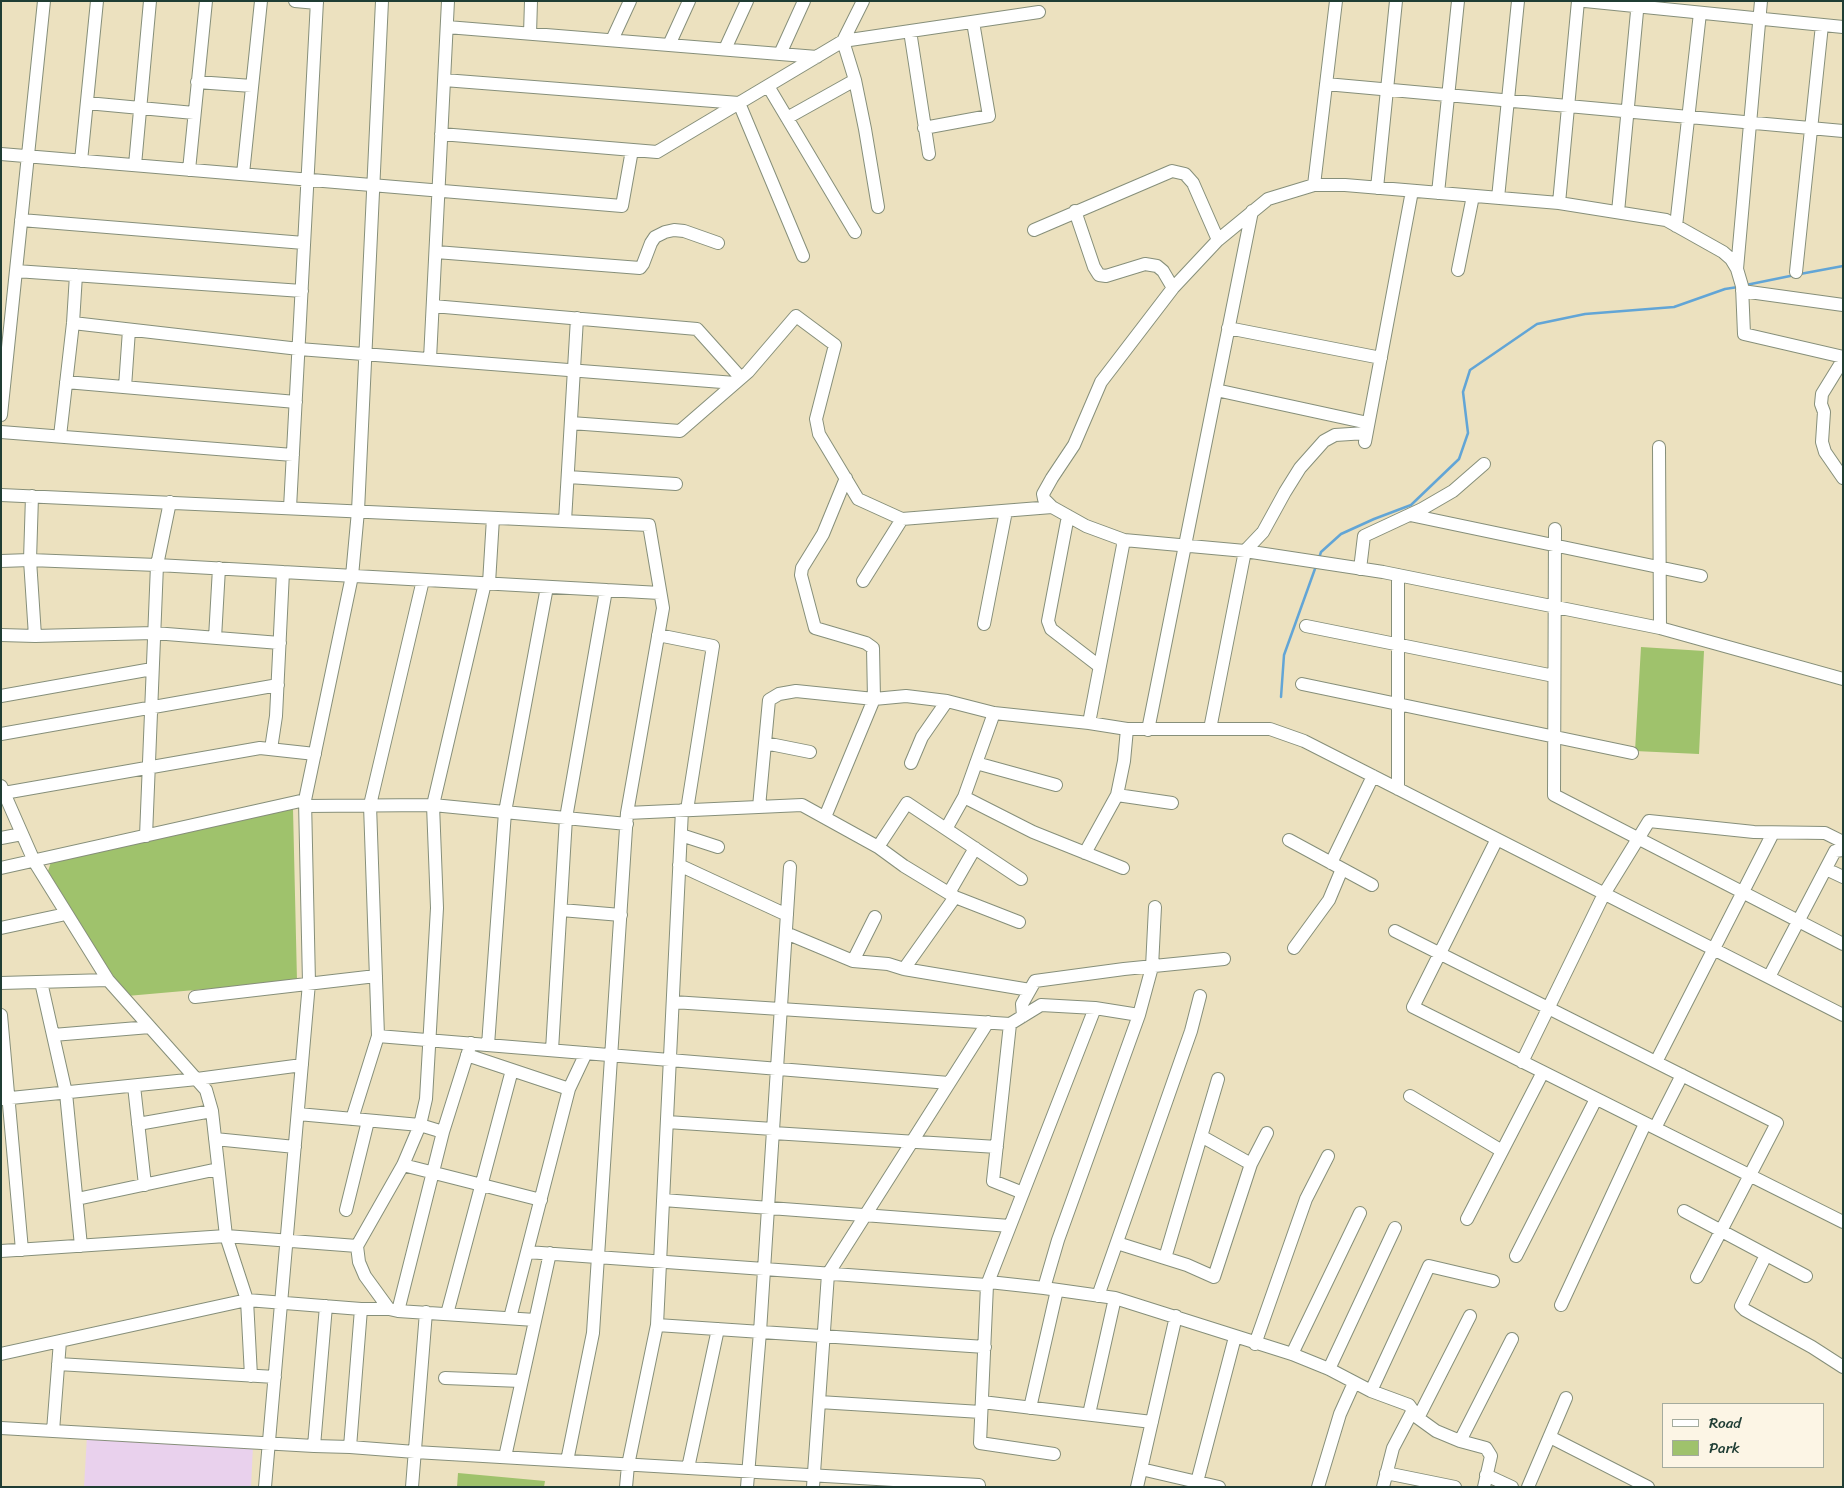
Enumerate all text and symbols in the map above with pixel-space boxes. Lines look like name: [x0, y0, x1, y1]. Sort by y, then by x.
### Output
legend: [1662, 1403, 1824, 1468]
text: Road: [1709, 1410, 1741, 1436]
text: Park: [1709, 1435, 1740, 1461]

